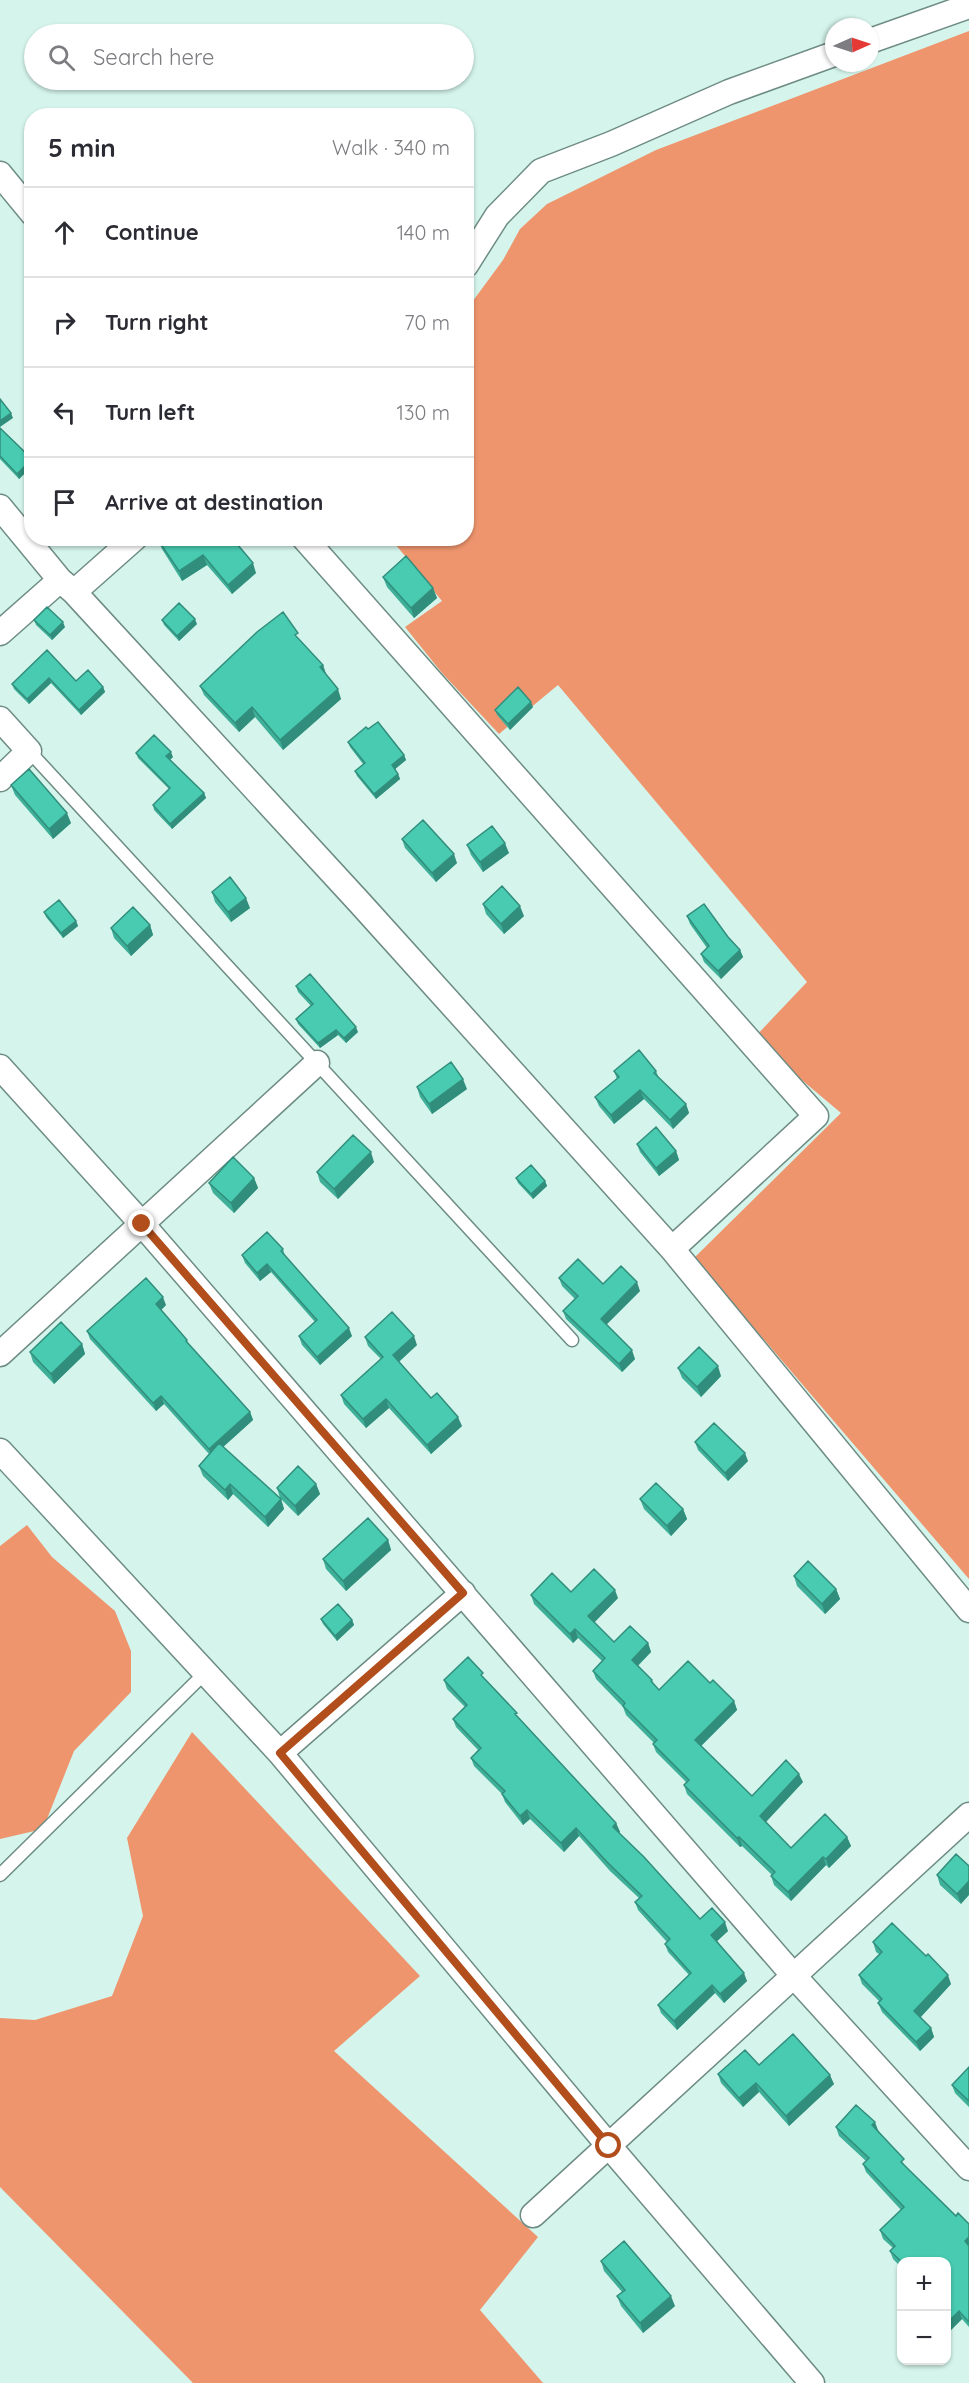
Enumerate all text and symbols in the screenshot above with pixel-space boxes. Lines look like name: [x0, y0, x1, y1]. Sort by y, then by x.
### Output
north arrow: [825, 18, 879, 72]
search box: [24, 24, 474, 90]
icon: search: [45, 41, 78, 74]
text: Search here: [93, 43, 214, 71]
text: 5 min: [48, 131, 116, 164]
text: Walk · 340 m: [332, 135, 450, 160]
icon: ahead: [48, 216, 81, 249]
text: Continue: [105, 218, 199, 246]
text: 140 m: [397, 220, 450, 245]
icon: right: [48, 306, 81, 339]
text: Turn right: [105, 308, 209, 336]
text: 70 m: [404, 310, 450, 335]
icon: left: [48, 396, 81, 429]
text: Turn left: [105, 398, 195, 426]
text: 130 m: [397, 400, 450, 425]
icon: arrive: [48, 486, 81, 519]
text: Arrive at destination: [105, 488, 323, 516]
route end: [128, 1210, 154, 1236]
route start: [595, 2132, 621, 2158]
map controls: [897, 2257, 951, 2365]
button: +: [897, 2257, 951, 2311]
button: −: [897, 2311, 951, 2365]

